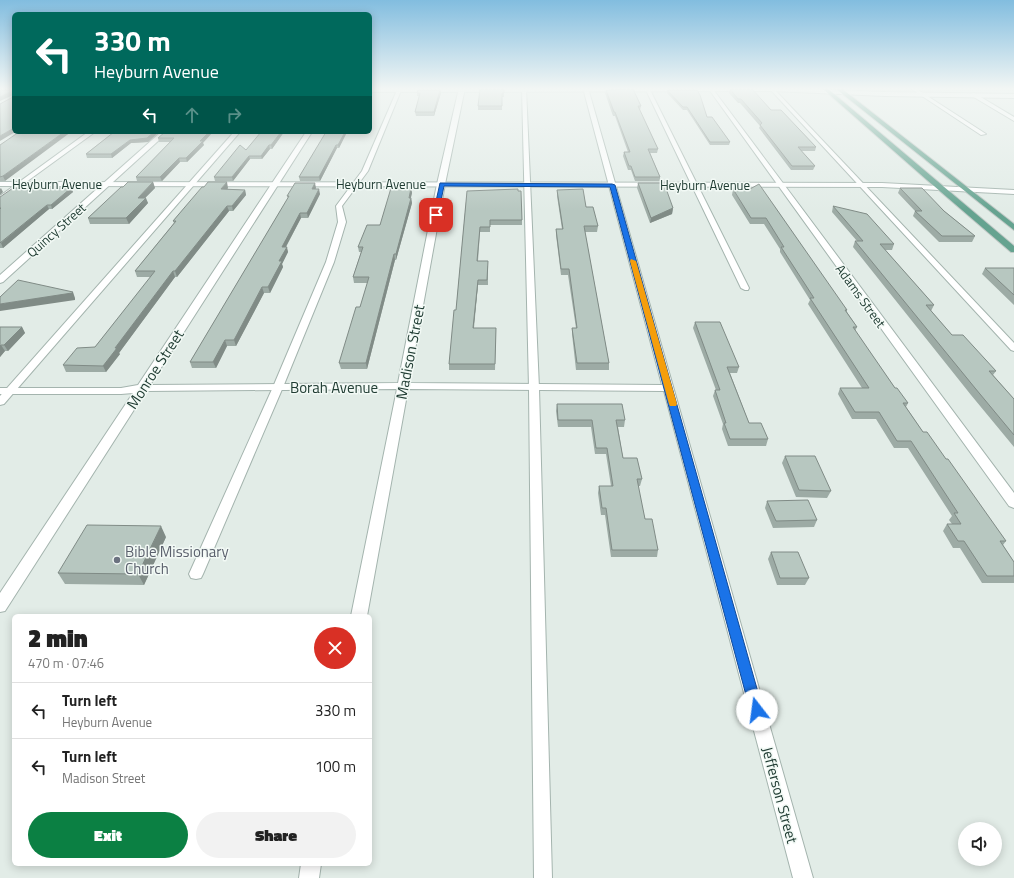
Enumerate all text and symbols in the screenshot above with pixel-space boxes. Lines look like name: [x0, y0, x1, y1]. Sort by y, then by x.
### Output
text: 330 m: [94, 19, 171, 62]
icon: left: [28, 28, 80, 80]
text: Heyburn Avenue: [94, 58, 219, 85]
icon: left: [139, 104, 161, 126]
icon: ahead: [181, 104, 203, 126]
icon: right: [223, 104, 245, 126]
street label: Heyburn Avenue: [12, 174, 102, 194]
street label: Heyburn Avenue: [336, 174, 426, 194]
street label: Heyburn Avenue: [660, 175, 750, 195]
street label: Quincy Street: [22, 198, 90, 262]
pin: [419, 198, 453, 232]
icon: arrive: [425, 204, 447, 226]
street label: Adams Street: [831, 260, 891, 332]
street label: Madison Street: [390, 302, 431, 401]
street label: Monroe Street: [121, 324, 190, 413]
street label: Borah Avenue: [290, 376, 378, 399]
place label: Bible Missionary Church: [125, 540, 229, 580]
marker: Bible Missionary Church: [112, 555, 122, 565]
text: 2 min: [28, 620, 88, 656]
button: close: [314, 627, 356, 669]
text: 470 m · 07:46: [28, 653, 104, 673]
text: Turn left: [62, 689, 117, 712]
position arrow: [736, 689, 778, 731]
text: 330 m: [315, 699, 356, 722]
icon: left: [28, 700, 50, 722]
text: Heyburn Avenue: [62, 712, 152, 732]
street label: Jefferson Street: [756, 744, 804, 847]
text: Turn left: [62, 745, 117, 768]
text: 100 m: [315, 755, 356, 778]
icon: left: [28, 756, 50, 778]
text: Madison Street: [62, 768, 145, 788]
button: Exit: [28, 812, 188, 858]
button: Share: [196, 812, 356, 858]
map controls: [958, 822, 1002, 866]
button: sound: [958, 822, 1002, 866]

